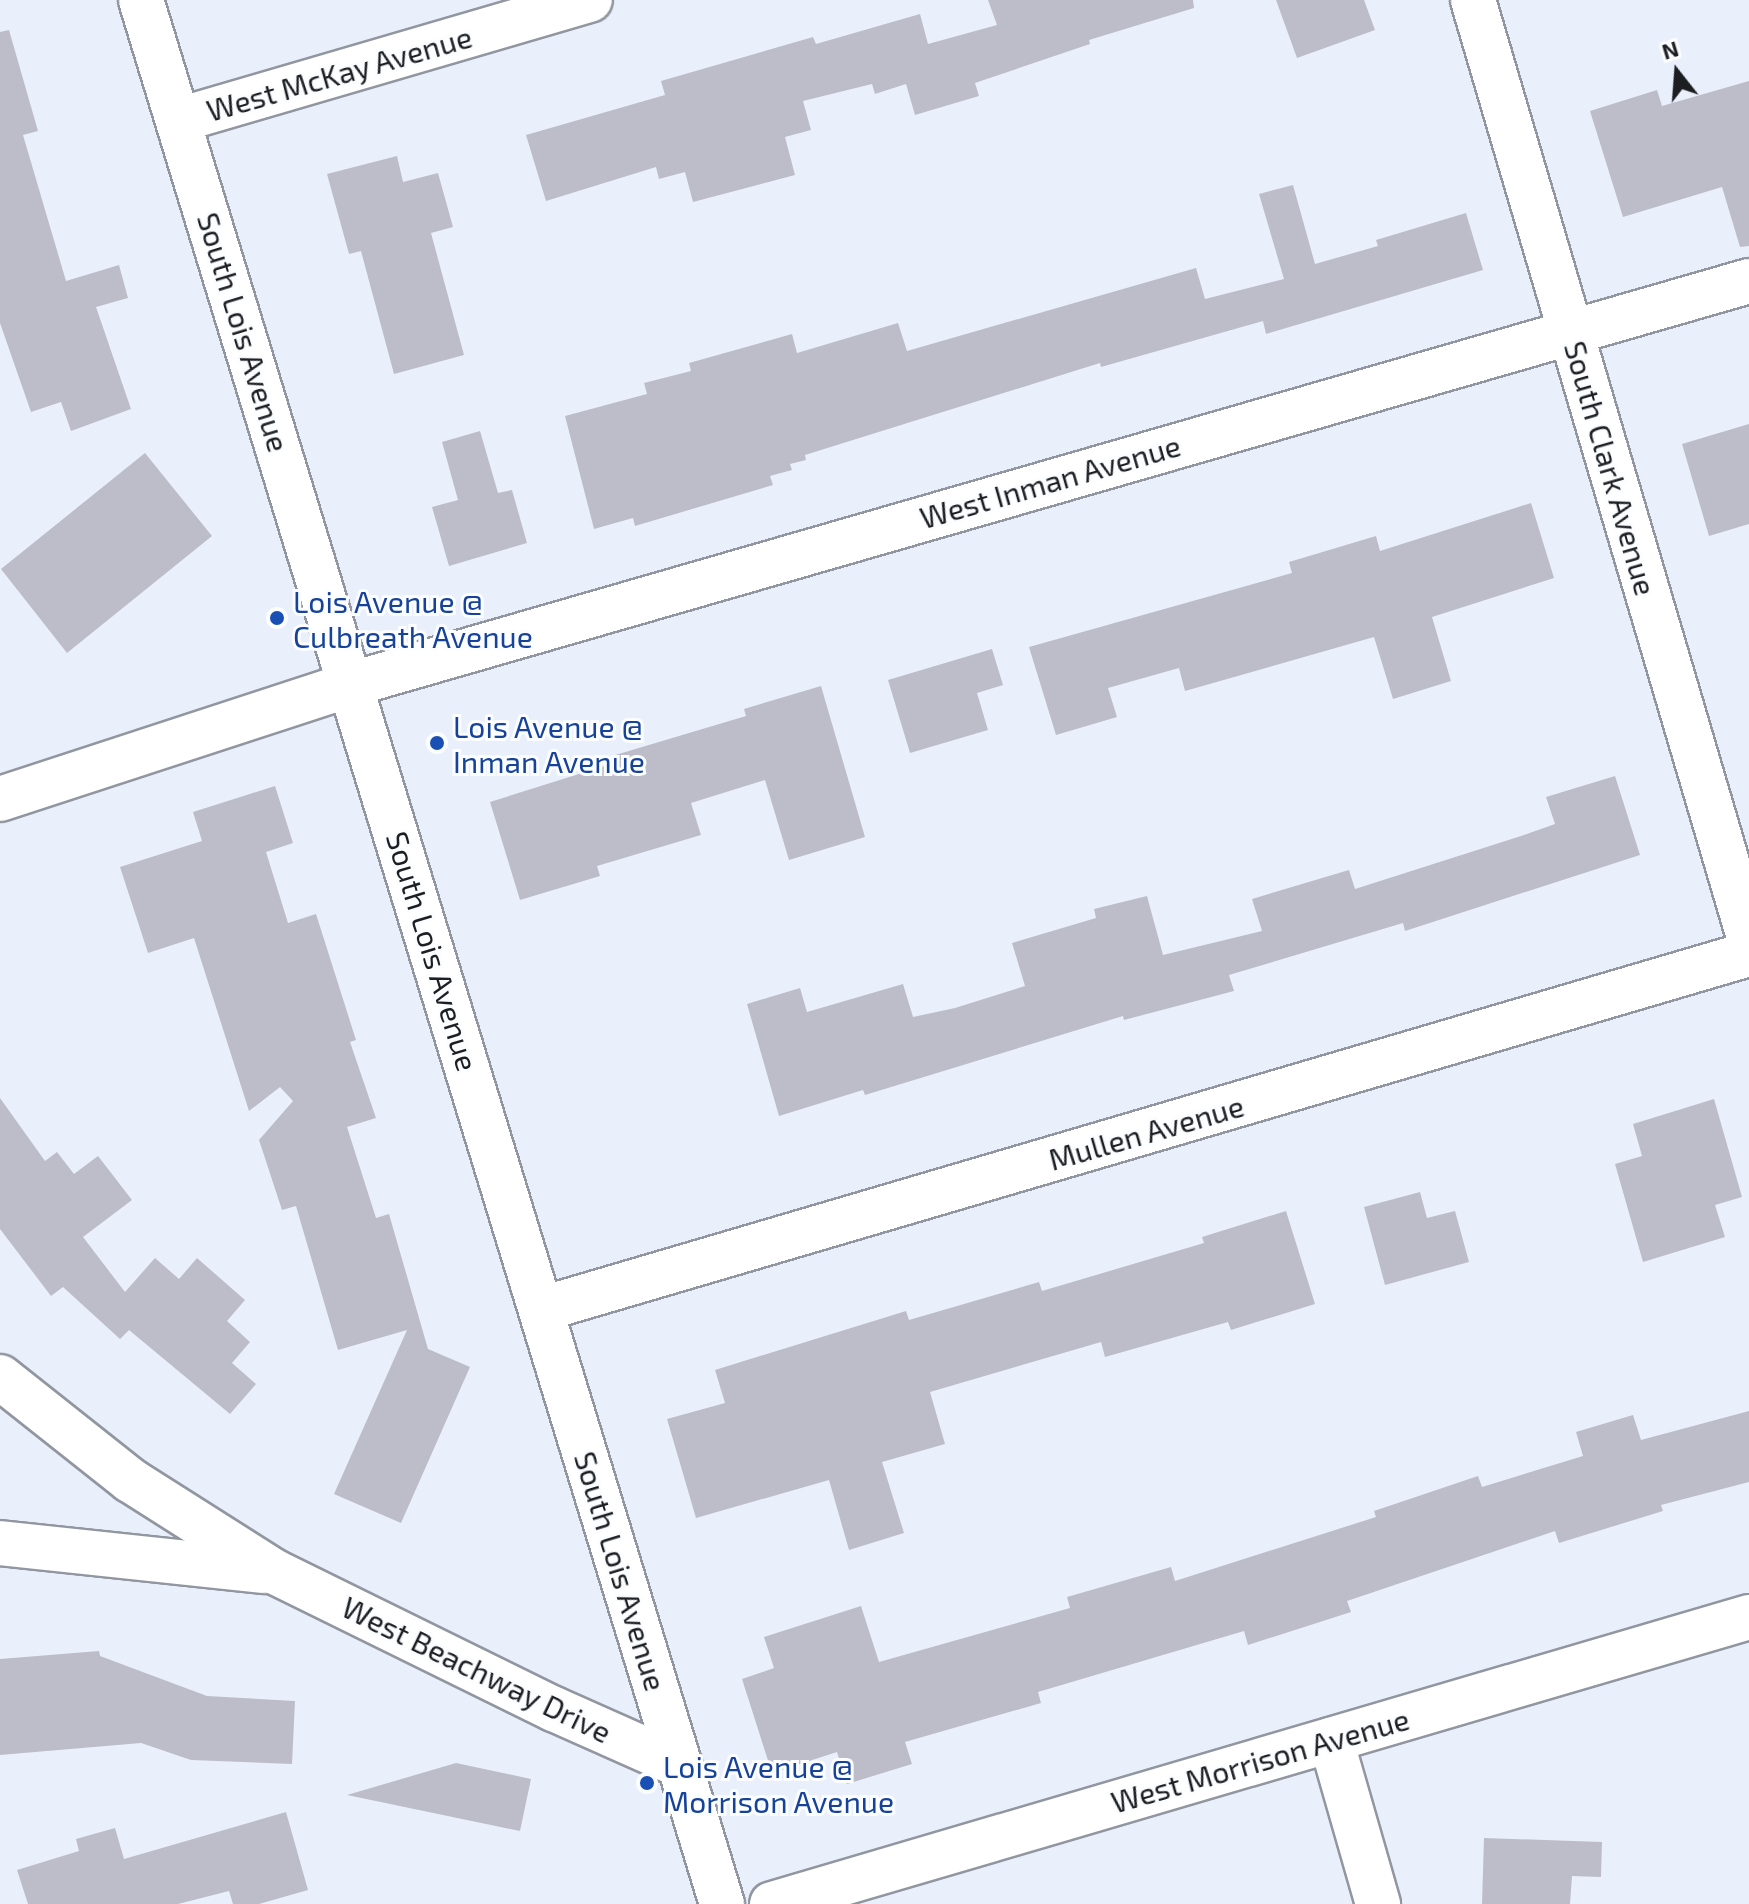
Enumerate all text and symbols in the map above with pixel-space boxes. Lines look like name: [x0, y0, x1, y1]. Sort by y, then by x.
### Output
street label: West McKay Avenue: [202, 18, 476, 128]
north arrow: [1637, 32, 1717, 112]
text: N: [1659, 34, 1681, 64]
street label: South Lois Avenue: [190, 208, 298, 456]
street label: South Clark Avenue: [1557, 336, 1665, 600]
street label: West Inman Avenue: [915, 426, 1185, 536]
place label: Lois Avenue @ Culbreath Avenue: [293, 583, 534, 654]
marker: Lois Avenue @ Culbreath Avenue: [268, 609, 286, 627]
place label: Lois Avenue @ Inman Avenue: [453, 708, 646, 778]
marker: Lois Avenue @ Inman Avenue: [428, 734, 446, 752]
street label: South Lois Avenue: [379, 827, 487, 1075]
street label: Mullen Avenue: [1044, 1087, 1248, 1177]
street label: South Lois Avenue: [567, 1447, 675, 1695]
street label: West Beachway Drive: [336, 1588, 618, 1750]
street label: West Morrison Avenue: [1106, 1700, 1414, 1820]
place label: Lois Avenue @ Morrison Avenue: [663, 1748, 895, 1818]
marker: Lois Avenue @ Morrison Avenue: [638, 1774, 656, 1792]

